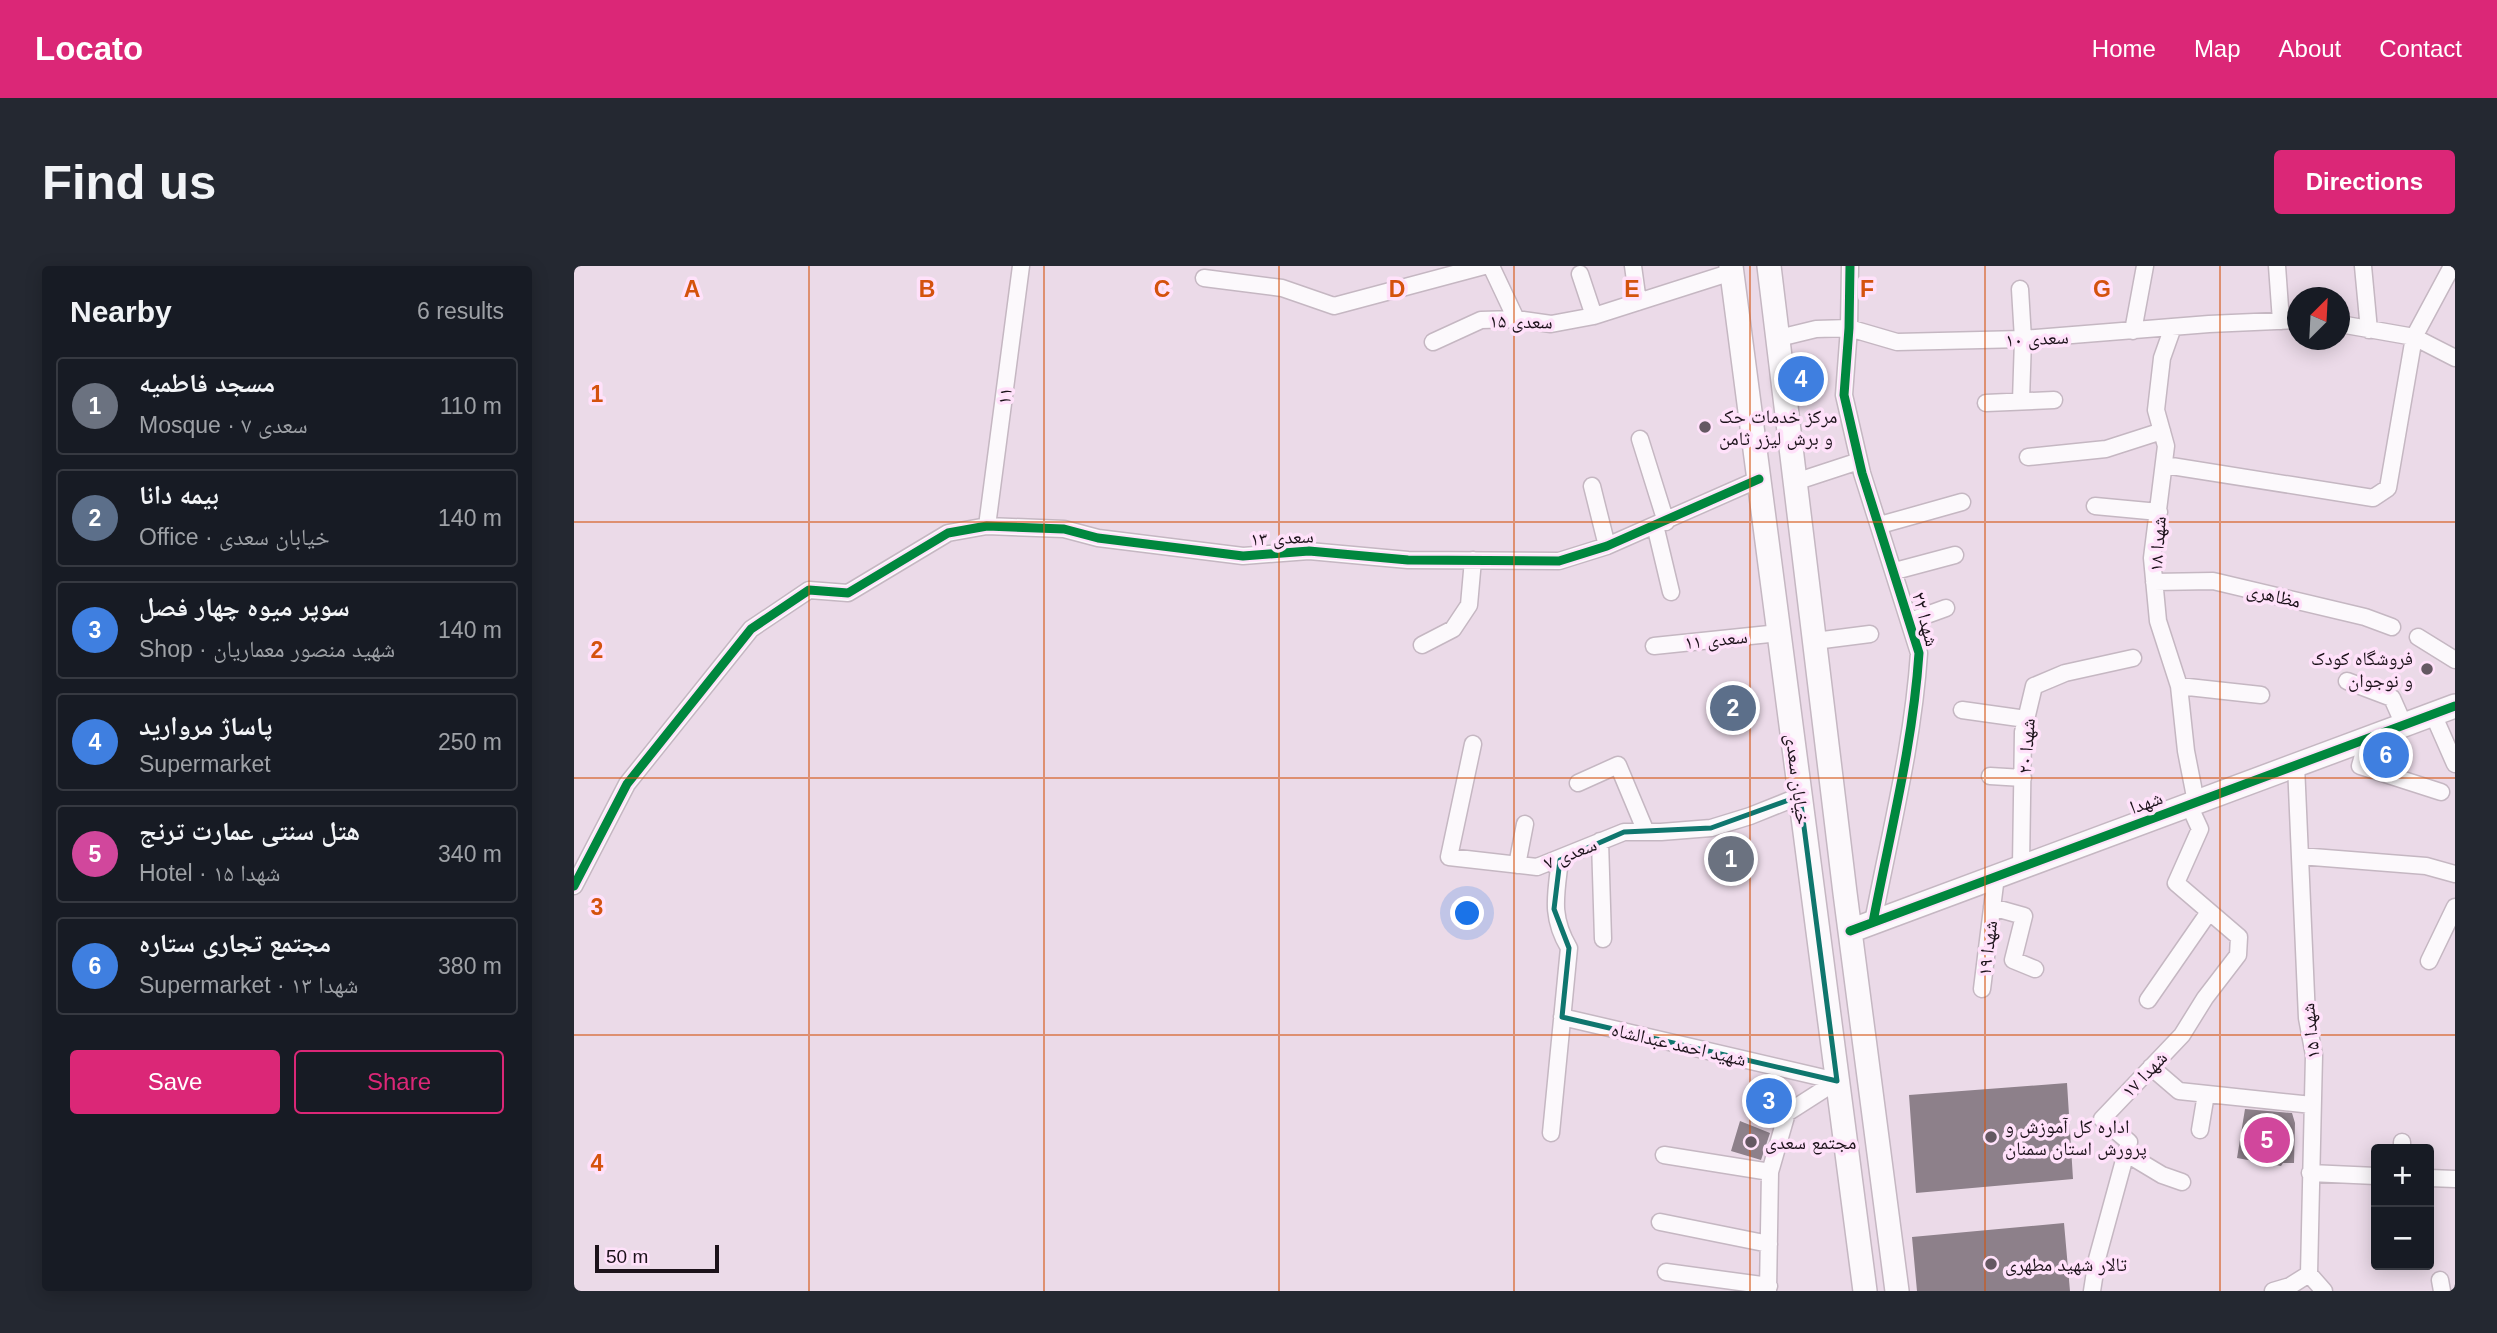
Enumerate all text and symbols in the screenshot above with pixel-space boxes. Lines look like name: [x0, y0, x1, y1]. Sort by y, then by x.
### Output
text: Locato: [35, 30, 143, 67]
text: Home: [2092, 35, 2156, 62]
text: Map: [2194, 35, 2241, 62]
text: About: [2279, 35, 2341, 62]
text: Contact: [2379, 35, 2462, 62]
button: Directions: [2274, 150, 2455, 214]
text: Find us: [42, 155, 216, 209]
text: A: [684, 276, 700, 302]
text: B: [919, 276, 935, 302]
text: C: [1154, 276, 1170, 302]
text: D: [1389, 276, 1405, 302]
text: E: [1624, 276, 1640, 302]
text: F: [1860, 276, 1874, 302]
text: G: [2093, 276, 2111, 302]
north arrow: [2287, 287, 2350, 350]
text: Nearby: [70, 295, 172, 328]
text: 6 results: [417, 298, 504, 324]
street label: سعدی ۱۵: [1489, 310, 1553, 334]
street label: سعدی ۱۰: [2005, 326, 2069, 352]
pin: 4: [1778, 353, 1824, 405]
text: مسجد فاطمیه: [139, 368, 275, 398]
text: 1: [591, 381, 604, 407]
street label: ۱۱: [993, 386, 1016, 406]
text: 1: [89, 393, 101, 419]
text: 110 m: [440, 393, 502, 419]
place label: مرکز خدمات حک و برش لیزر ثامن: [1719, 406, 1838, 450]
text: Mosque · سعدی ۷: [139, 412, 308, 438]
marker: مرکز خدمات حک و برش لیزر ثامن: [1697, 419, 1713, 435]
text: بیمه دانا: [139, 480, 219, 510]
text: 2: [89, 505, 101, 531]
text: 140 m: [438, 505, 502, 531]
street label: شهدا ۱۸: [2145, 516, 2171, 573]
text: Office · خیابان سعدی: [139, 524, 330, 550]
street label: سعدی ۱۳: [1250, 525, 1314, 551]
street label: مظاهری: [2245, 579, 2303, 613]
street label: شهدا ۲۲: [1907, 590, 1943, 649]
text: سوپر میوه چهار فصل: [139, 592, 350, 622]
text: 3: [89, 617, 101, 643]
text: 140 m: [438, 617, 502, 643]
street label: سعدی ۱۱: [1683, 626, 1749, 654]
text: Shop · شهید منصور معماریان: [139, 636, 395, 662]
text: 2: [591, 637, 603, 663]
place label: فروشگاه کودک و نوجوان: [2311, 648, 2413, 692]
marker: فروشگاه کودک و نوجوان: [2419, 661, 2435, 677]
pin: 2: [1710, 682, 1756, 734]
text: پاساژ مروارید: [139, 711, 272, 741]
street label: شهدا ۲۰: [2014, 718, 2040, 775]
text: 4: [89, 729, 101, 755]
text: 250 m: [438, 729, 502, 755]
pin: 6: [2363, 729, 2409, 781]
street label: خیابان سعدی: [1781, 732, 1813, 826]
text: Supermarket: [139, 751, 271, 777]
street label: شهدا: [2127, 787, 2166, 819]
text: هتل سنتی عمارت ترنج: [139, 816, 360, 846]
street label: سعدی ۷: [1541, 833, 1600, 874]
pin: 1: [1708, 833, 1754, 885]
text: 5: [89, 841, 101, 867]
text: 340 m: [438, 841, 502, 867]
text: Hotel · شهدا ۱۵: [139, 860, 280, 886]
text: 3: [591, 894, 603, 920]
your location: [1450, 896, 1484, 930]
street label: شهدا ۱۹: [1974, 919, 2002, 977]
text: مجتمع تجاری ستاره: [139, 928, 331, 958]
text: 6: [89, 953, 101, 979]
text: 380 m: [438, 953, 502, 979]
text: Supermarket · شهدا ۱۳: [139, 972, 358, 998]
street label: شهدا ۱۵: [2297, 1002, 2325, 1060]
street label: شهید احمد عبدالشاه: [1609, 1019, 1748, 1071]
street label: شهدا ۱۷: [2117, 1047, 2172, 1102]
button: Save: [70, 1050, 280, 1114]
button: Share: [294, 1050, 504, 1114]
pin: 3: [1746, 1075, 1792, 1127]
pin: 5: [2244, 1114, 2290, 1166]
place label: اداره کل آموزش و پرورش استان سمنان: [2005, 1116, 2147, 1160]
marker: اداره کل آموزش و پرورش استان سمنان: [1983, 1129, 1999, 1145]
place label: مجتمع سعدی: [1765, 1132, 1856, 1155]
marker: مجتمع سعدی: [1743, 1134, 1759, 1150]
map controls: [2371, 1144, 2434, 1270]
button: +: [2371, 1144, 2434, 1207]
text: 4: [591, 1150, 604, 1176]
button: −: [2371, 1207, 2434, 1270]
scale bar: [595, 1242, 719, 1274]
text: 50 m: [606, 1246, 648, 1267]
place label: تالار شهید مطهری: [2005, 1254, 2127, 1276]
marker: تالار شهید مطهری: [1983, 1256, 1999, 1272]

